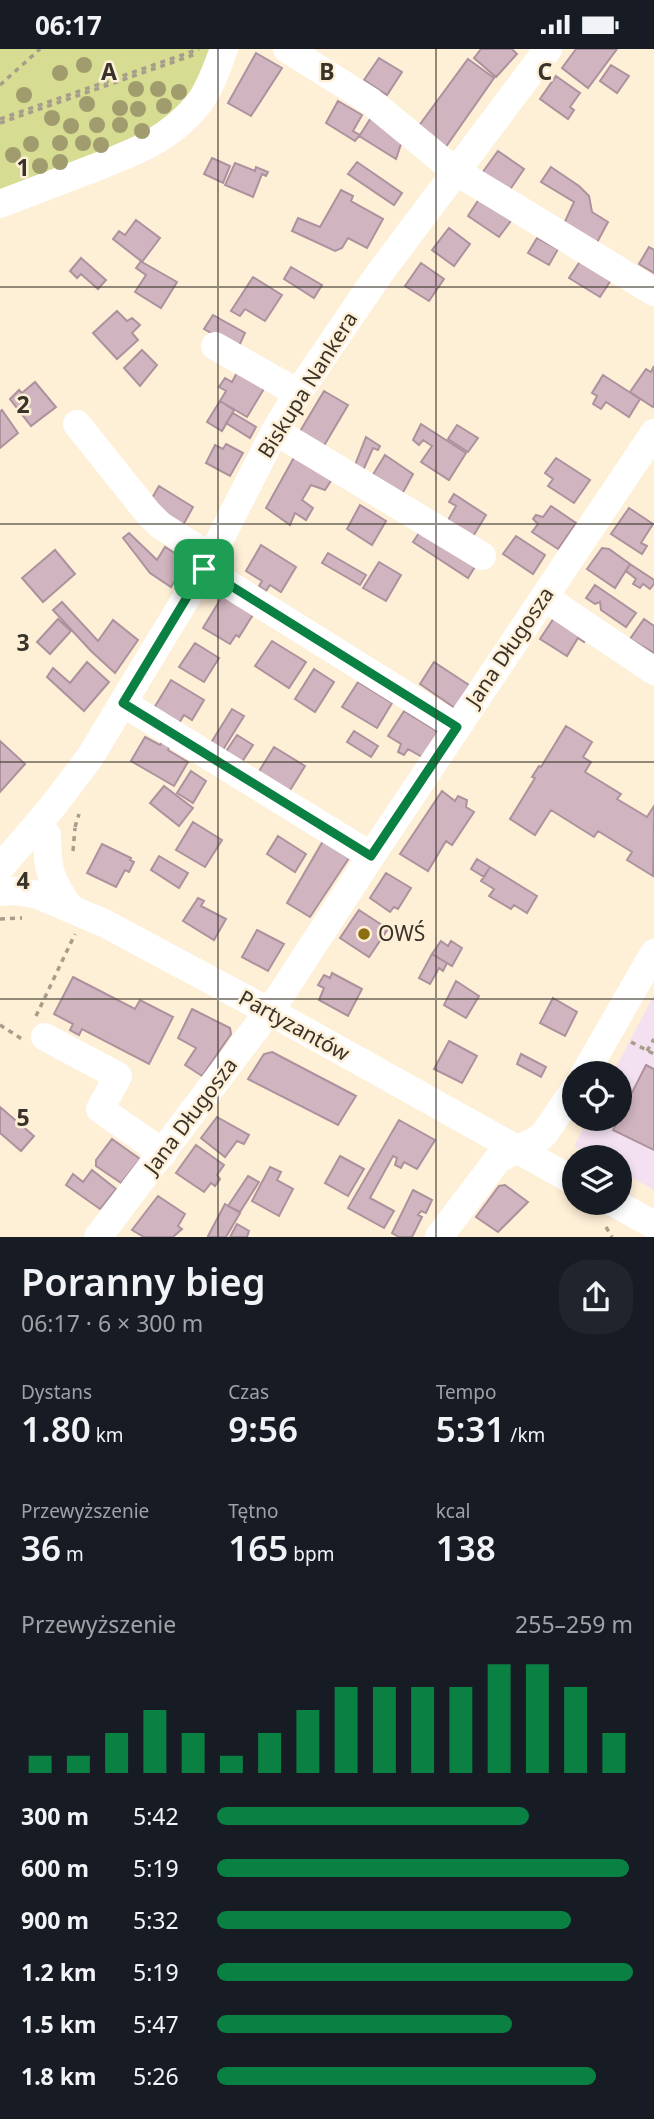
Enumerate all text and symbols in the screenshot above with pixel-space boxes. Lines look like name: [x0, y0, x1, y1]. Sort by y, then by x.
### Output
text: 06:17: [35, 7, 102, 43]
text: A: [101, 55, 117, 87]
text: B: [319, 55, 335, 87]
text: C: [538, 55, 553, 87]
text: 1: [16, 151, 30, 183]
street label: Biskupa Nankera: [251, 306, 363, 463]
text: 2: [16, 388, 30, 420]
pin: [174, 539, 234, 599]
icon: arrive: [185, 550, 223, 588]
street label: Jana Długosza: [458, 581, 560, 713]
text: 3: [16, 626, 30, 658]
text: 4: [16, 864, 30, 896]
place label: OWŚ: [378, 919, 425, 947]
marker: OWŚ: [356, 926, 372, 942]
street label: Partyzantów: [234, 983, 355, 1067]
street label: Jana Długosza: [136, 1052, 243, 1181]
map controls: [562, 1061, 632, 1215]
button: locate: [562, 1061, 632, 1131]
text: 5: [16, 1101, 30, 1133]
button: layers: [562, 1145, 632, 1215]
text: Poranny bieg: [21, 1255, 266, 1307]
button: share: [559, 1260, 633, 1334]
text: 06:17 · 6 × 300 m: [21, 1307, 203, 1339]
text: Dystans: [21, 1379, 92, 1405]
text: Czas: [228, 1379, 269, 1405]
text: Tempo: [436, 1379, 497, 1405]
text: 1.80: [21, 1405, 91, 1452]
text: 9:56: [228, 1405, 298, 1452]
text: 5:31: [436, 1405, 505, 1452]
text: km: [91, 1422, 124, 1448]
text: /km: [505, 1422, 545, 1448]
text: Przewyższenie: [21, 1498, 149, 1524]
text: Tętno: [228, 1498, 278, 1524]
text: kcal: [436, 1498, 470, 1524]
text: 36: [21, 1524, 61, 1571]
text: 165: [228, 1524, 288, 1571]
text: 138: [436, 1524, 496, 1571]
text: m: [61, 1541, 84, 1567]
text: bpm: [288, 1541, 334, 1567]
text: Przewyższenie: [21, 1608, 176, 1640]
text: 255–259 m: [515, 1608, 633, 1640]
text: 300 m: [21, 1800, 89, 1832]
text: 5:42: [133, 1800, 179, 1832]
text: 600 m: [21, 1852, 89, 1884]
text: 5:19: [133, 1852, 179, 1884]
text: 900 m: [21, 1904, 89, 1936]
text: 5:32: [133, 1904, 179, 1936]
text: 1.2 km: [21, 1956, 96, 1988]
text: 5:19: [133, 1956, 179, 1988]
text: 1.5 km: [21, 2008, 96, 2040]
text: 5:47: [133, 2008, 179, 2040]
text: 1.8 km: [21, 2060, 96, 2092]
text: 5:26: [133, 2060, 179, 2092]

